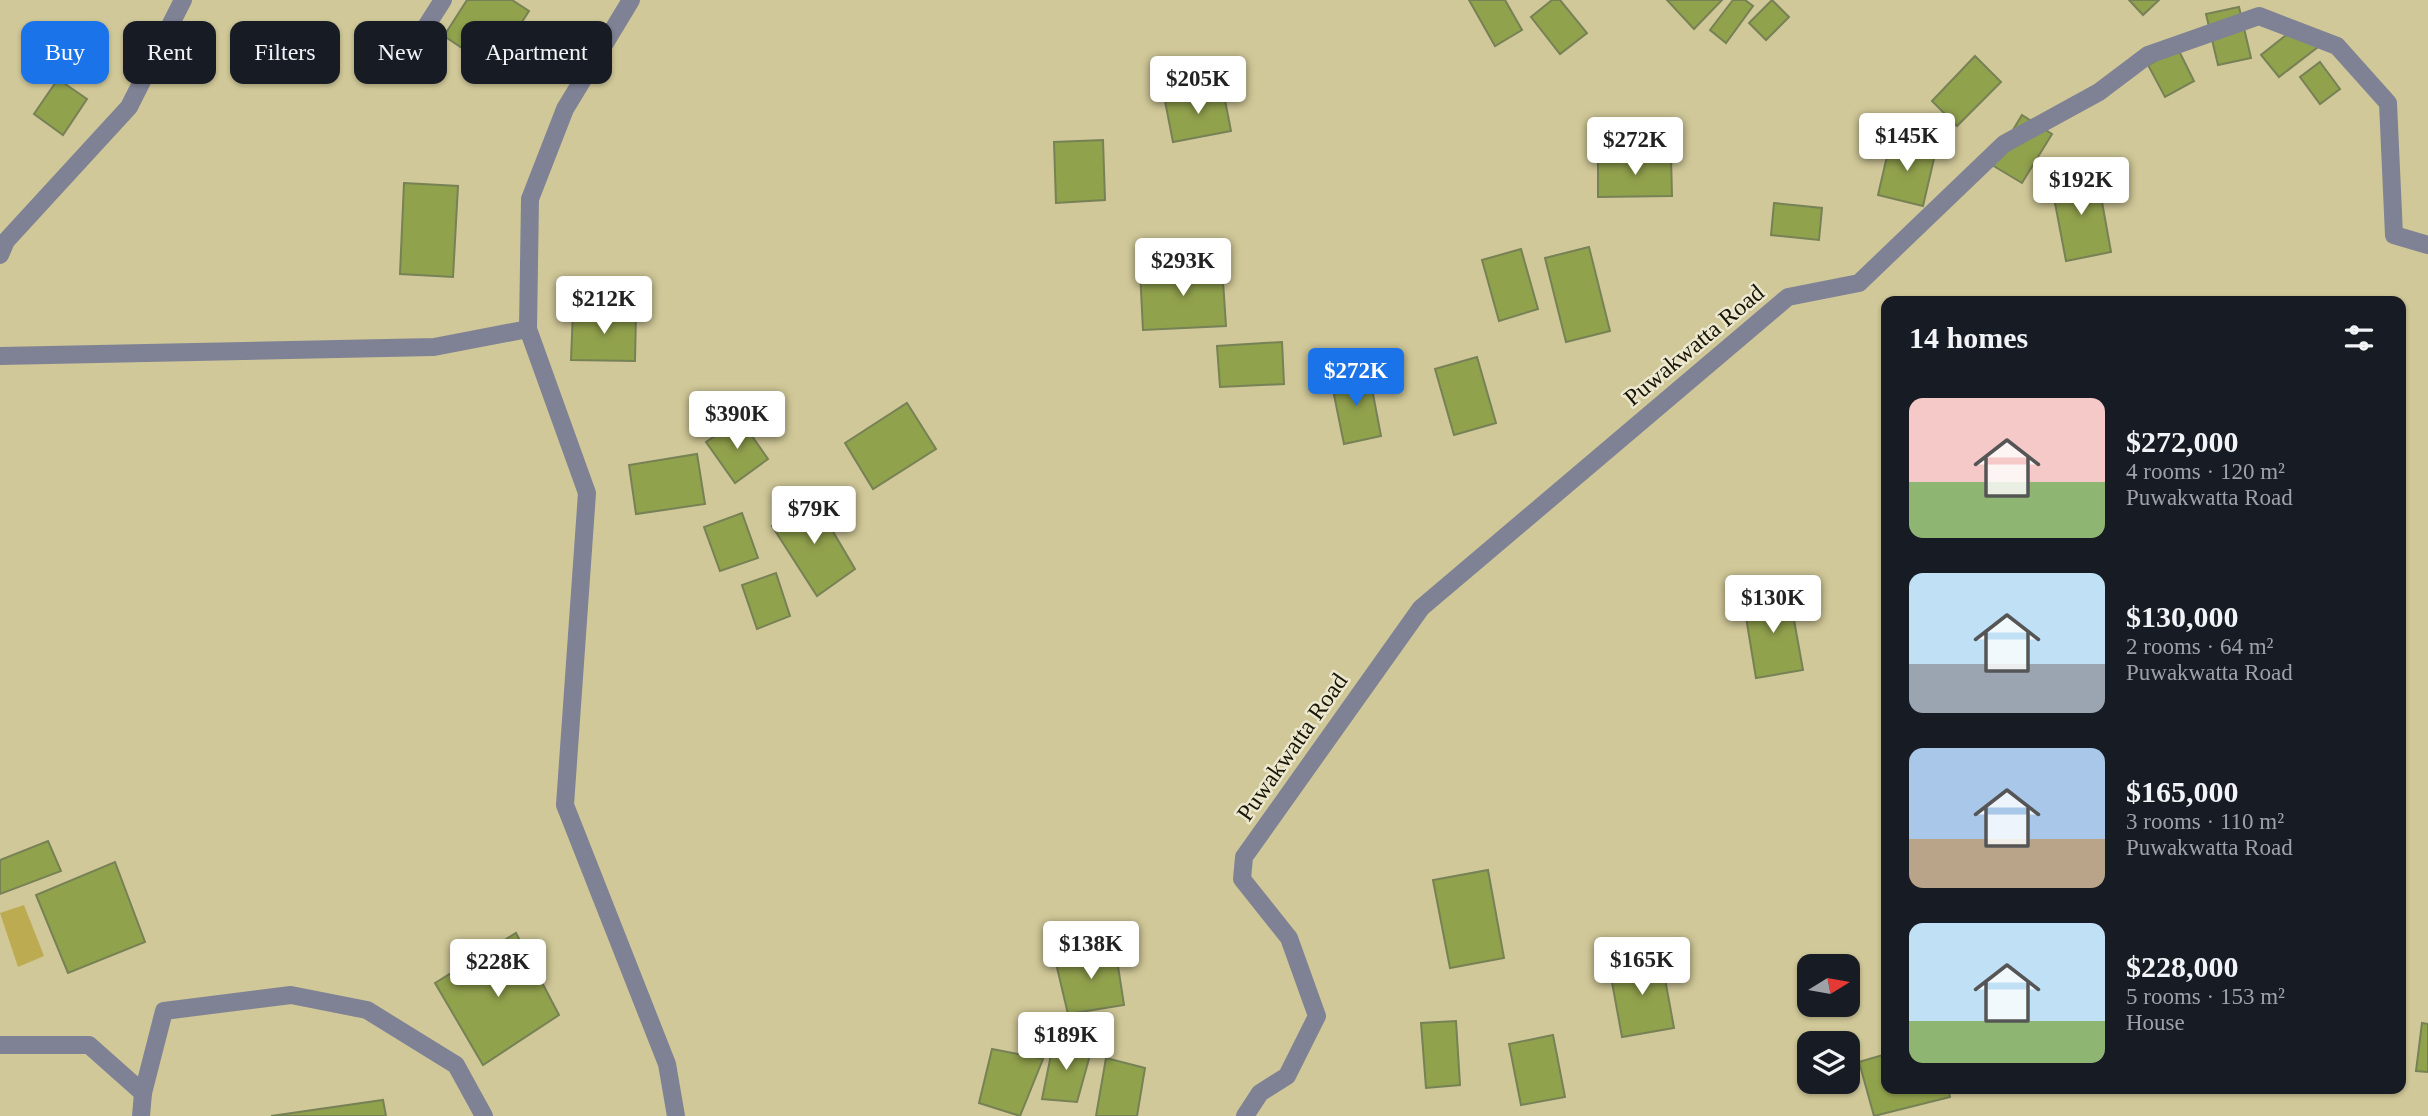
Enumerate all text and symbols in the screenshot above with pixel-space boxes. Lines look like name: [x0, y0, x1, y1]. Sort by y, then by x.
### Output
chip: Buy: [21, 21, 109, 84]
chip: Rent: [123, 21, 216, 84]
chip: Filters: [230, 21, 340, 84]
chip: New: [354, 21, 447, 84]
chip: Apartment: [461, 21, 612, 84]
pin: $205K: [1149, 57, 1247, 116]
text: $205K: [1166, 66, 1230, 91]
pin: $145K: [1858, 114, 1956, 173]
pin: $272K: [1586, 118, 1684, 177]
text: $145K: [1875, 123, 1939, 148]
text: $272K: [1603, 127, 1667, 152]
pin: $192K: [2032, 158, 2130, 217]
text: $192K: [2049, 167, 2113, 192]
pin: $293K: [1134, 238, 1232, 298]
text: $293K: [1151, 248, 1215, 273]
pin: $212K: [555, 276, 653, 336]
street label: Puwakwatta Road: [1619, 279, 1769, 411]
text: $212K: [572, 286, 636, 311]
icon: filters: [2340, 319, 2378, 357]
text: 14 homes: [1909, 321, 2028, 354]
pin: $272K: [1307, 348, 1405, 408]
text: $272K: [1324, 358, 1388, 383]
pin: $390K: [688, 392, 786, 451]
text: $390K: [705, 401, 769, 426]
text: $272,000: [2126, 425, 2239, 458]
icon: home: [1965, 426, 2049, 510]
text: 4 rooms · 120 m²: [2126, 459, 2285, 484]
text: Puwakwatta Road: [2126, 485, 2293, 510]
pin: $79K: [773, 486, 855, 546]
text: $79K: [788, 496, 840, 521]
pin: $130K: [1724, 576, 1822, 635]
text: $130K: [1741, 585, 1805, 610]
text: $130,000: [2126, 600, 2239, 633]
icon: home: [1965, 601, 2049, 685]
text: 2 rooms · 64 m²: [2126, 634, 2273, 659]
text: Puwakwatta Road: [2126, 660, 2293, 685]
street label: Puwakwatta Road: [1231, 668, 1353, 826]
text: $165,000: [2126, 775, 2239, 808]
icon: home: [1965, 776, 2049, 860]
text: 3 rooms · 110 m²: [2126, 809, 2284, 834]
text: Puwakwatta Road: [2126, 835, 2293, 860]
pin: $138K: [1042, 922, 1140, 981]
text: $138K: [1059, 931, 1123, 956]
pin: $165K: [1593, 937, 1691, 997]
pin: $228K: [449, 940, 547, 999]
text: $165K: [1610, 947, 1674, 972]
text: $228K: [466, 949, 530, 974]
text: $228,000: [2126, 950, 2239, 983]
icon: home: [1965, 951, 2049, 1035]
north arrow: [1797, 954, 1860, 1017]
map controls: [1797, 954, 1860, 1094]
text: 5 rooms · 153 m²: [2126, 984, 2285, 1009]
text: House: [2126, 1010, 2185, 1035]
pin: $189K: [1017, 1012, 1115, 1072]
text: $189K: [1034, 1022, 1098, 1047]
button: layers: [1797, 1031, 1860, 1094]

